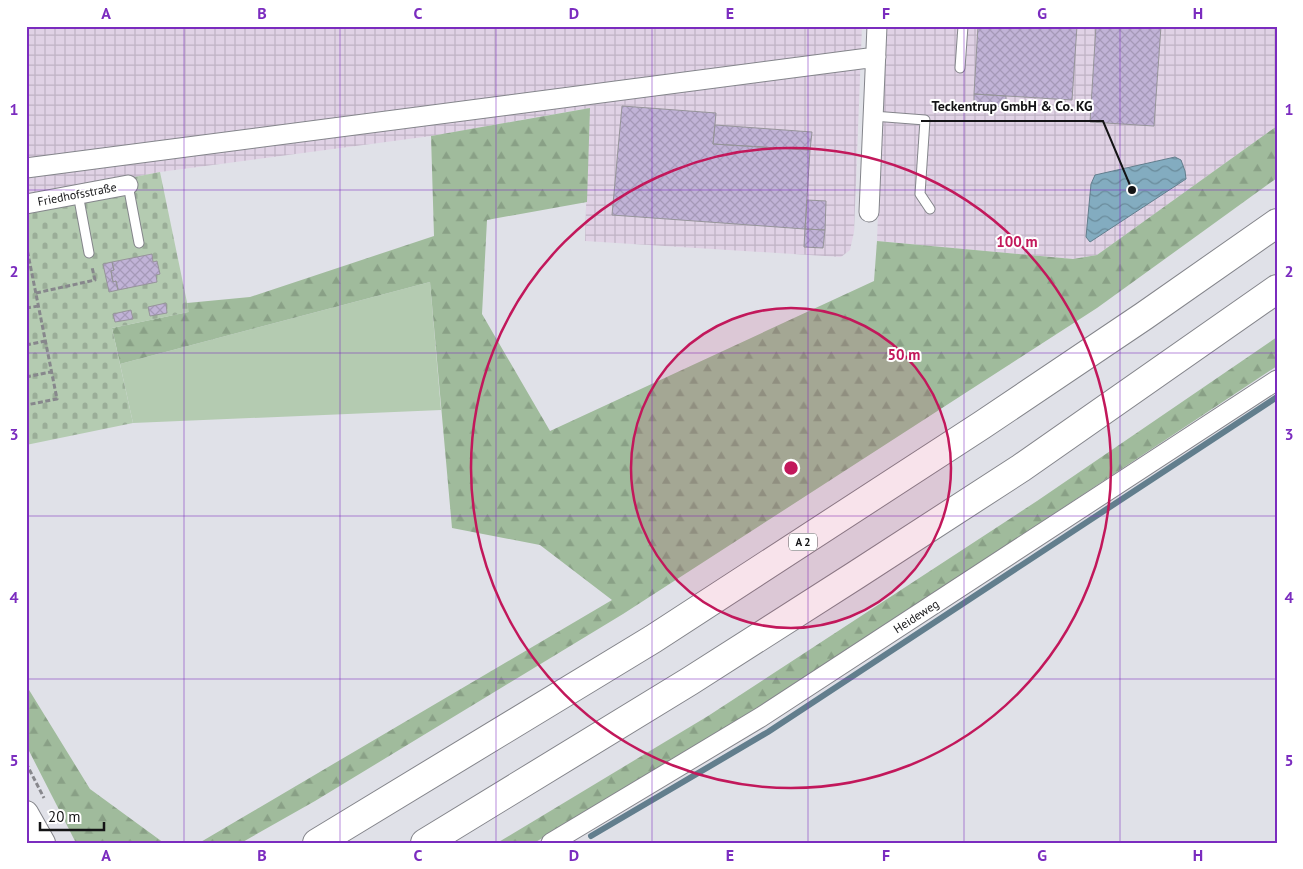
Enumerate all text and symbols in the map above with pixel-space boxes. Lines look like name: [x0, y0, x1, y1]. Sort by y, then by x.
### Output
text: A: [101, 3, 111, 23]
text: B: [257, 3, 267, 23]
text: C: [414, 3, 423, 23]
text: D: [569, 3, 579, 23]
text: E: [726, 3, 734, 23]
text: F: [882, 3, 890, 23]
text: G: [1037, 3, 1047, 23]
text: H: [1193, 3, 1203, 23]
callout: Teckentrup GmbH & Co. KG: [921, 92, 1103, 121]
text: Teckentrup GmbH & Co. KG: [932, 97, 1092, 115]
text: 1: [9, 99, 19, 119]
text: 1: [1284, 99, 1294, 119]
street label: Friedhofsstraße: [36, 179, 118, 209]
text: 100 m: [996, 232, 1038, 251]
text: 2: [9, 261, 19, 281]
text: 2: [1284, 261, 1294, 281]
text: 50 m: [888, 345, 920, 364]
text: 3: [9, 424, 19, 444]
text: 3: [1284, 424, 1294, 444]
centre of rings: [782, 459, 800, 477]
road number: A 2: [789, 534, 817, 550]
text: 4: [9, 587, 19, 607]
text: 4: [1284, 587, 1294, 607]
street label: Heideweg: [891, 596, 941, 636]
text: 5: [9, 750, 19, 770]
text: 5: [1284, 750, 1294, 770]
scale bar: [40, 799, 104, 831]
text: 20 m: [48, 807, 81, 826]
text: A: [101, 845, 111, 865]
text: B: [257, 845, 267, 865]
text: C: [414, 845, 423, 865]
text: D: [569, 845, 579, 865]
text: E: [726, 845, 734, 865]
text: F: [882, 845, 890, 865]
text: G: [1037, 845, 1047, 865]
text: H: [1193, 845, 1203, 865]

